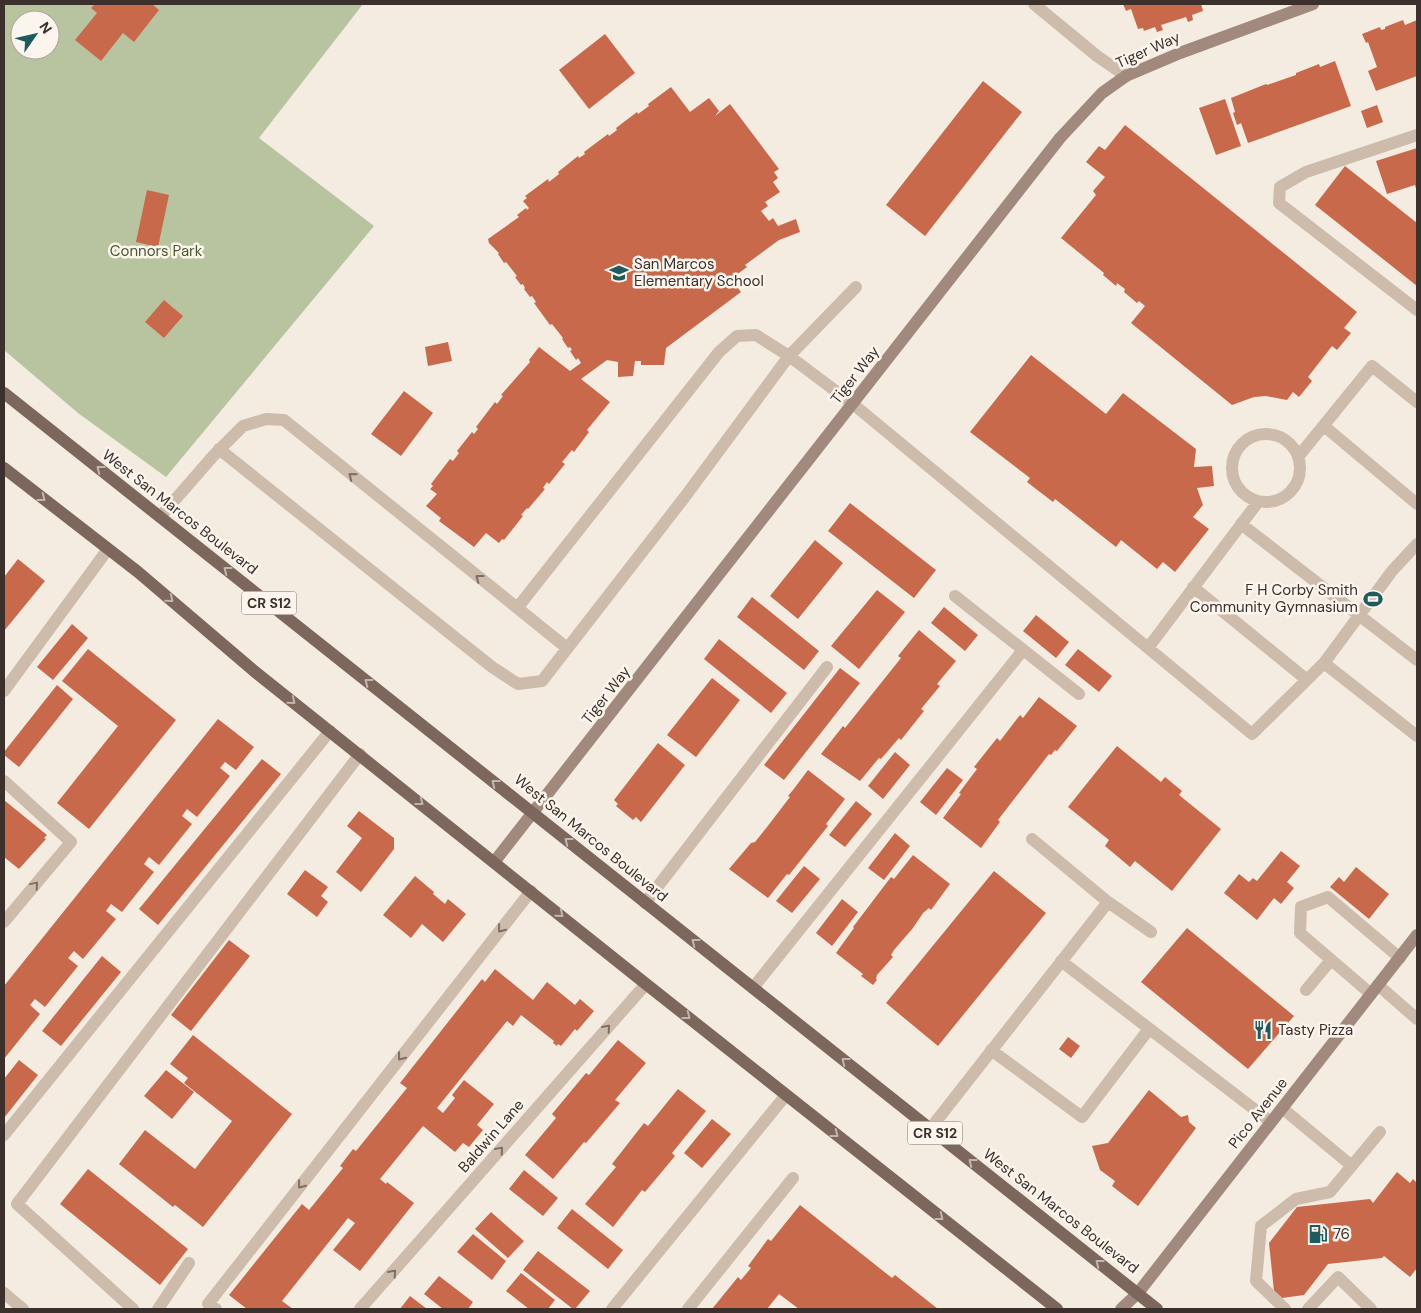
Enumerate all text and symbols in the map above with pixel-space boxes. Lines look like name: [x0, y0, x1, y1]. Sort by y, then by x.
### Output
north arrow: [10, 10, 60, 60]
text: N: [35, 18, 56, 37]
street label: Tiger Way: [1113, 27, 1184, 73]
park label: Connors Park: [110, 241, 203, 261]
place label: San Marcos Elementary School: [634, 254, 764, 291]
school or university icon: San Marcos Elementary School: [608, 262, 630, 284]
street label: Tiger Way: [826, 341, 884, 408]
street label: West San Marcos Boulevard: [98, 445, 262, 579]
one-way arrow: [96, 466, 106, 475]
one-way arrow: [349, 473, 358, 481]
one-way arrow: [36, 492, 46, 501]
one-way arrow: [224, 568, 233, 576]
one-way arrow: [475, 575, 485, 584]
place label: F H Corby Smith Community Gymnasium: [1190, 580, 1358, 617]
sports icon: F H Corby Smith Community Gymnasium: [1362, 588, 1384, 610]
road number: CR S12: [242, 592, 296, 614]
one-way arrow: [164, 593, 173, 602]
street label: Tiger Way: [577, 661, 635, 728]
one-way arrow: [365, 680, 374, 688]
one-way arrow: [287, 695, 296, 704]
street label: West San Marcos Boulevard: [510, 770, 672, 906]
one-way arrow: [492, 781, 501, 789]
one-way arrow: [414, 796, 423, 804]
one-way arrow: [564, 838, 573, 847]
one-way arrow: [29, 882, 38, 891]
one-way arrow: [554, 909, 563, 917]
one-way arrow: [498, 923, 507, 933]
one-way arrow: [692, 940, 701, 948]
one-way arrow: [681, 1011, 690, 1020]
restaurant icon: Tasty Pizza: [1252, 1019, 1274, 1041]
place label: Tasty Pizza: [1278, 1020, 1353, 1040]
one-way arrow: [601, 1025, 610, 1034]
one-way arrow: [398, 1051, 407, 1061]
one-way arrow: [841, 1057, 850, 1066]
street label: Pico Avenue: [1224, 1073, 1292, 1153]
street label: Baldwin Lane: [454, 1095, 528, 1177]
road number: CR S12: [908, 1122, 962, 1144]
one-way arrow: [829, 1128, 838, 1136]
street label: West San Marcos Boulevard: [979, 1144, 1143, 1278]
one-way arrow: [494, 1147, 503, 1156]
one-way arrow: [969, 1159, 978, 1167]
one-way arrow: [298, 1179, 306, 1188]
one-way arrow: [934, 1211, 944, 1220]
fuel station icon: 76: [1307, 1223, 1329, 1245]
place label: 76: [1333, 1224, 1350, 1244]
one-way arrow: [1096, 1259, 1105, 1268]
one-way arrow: [387, 1269, 396, 1278]

